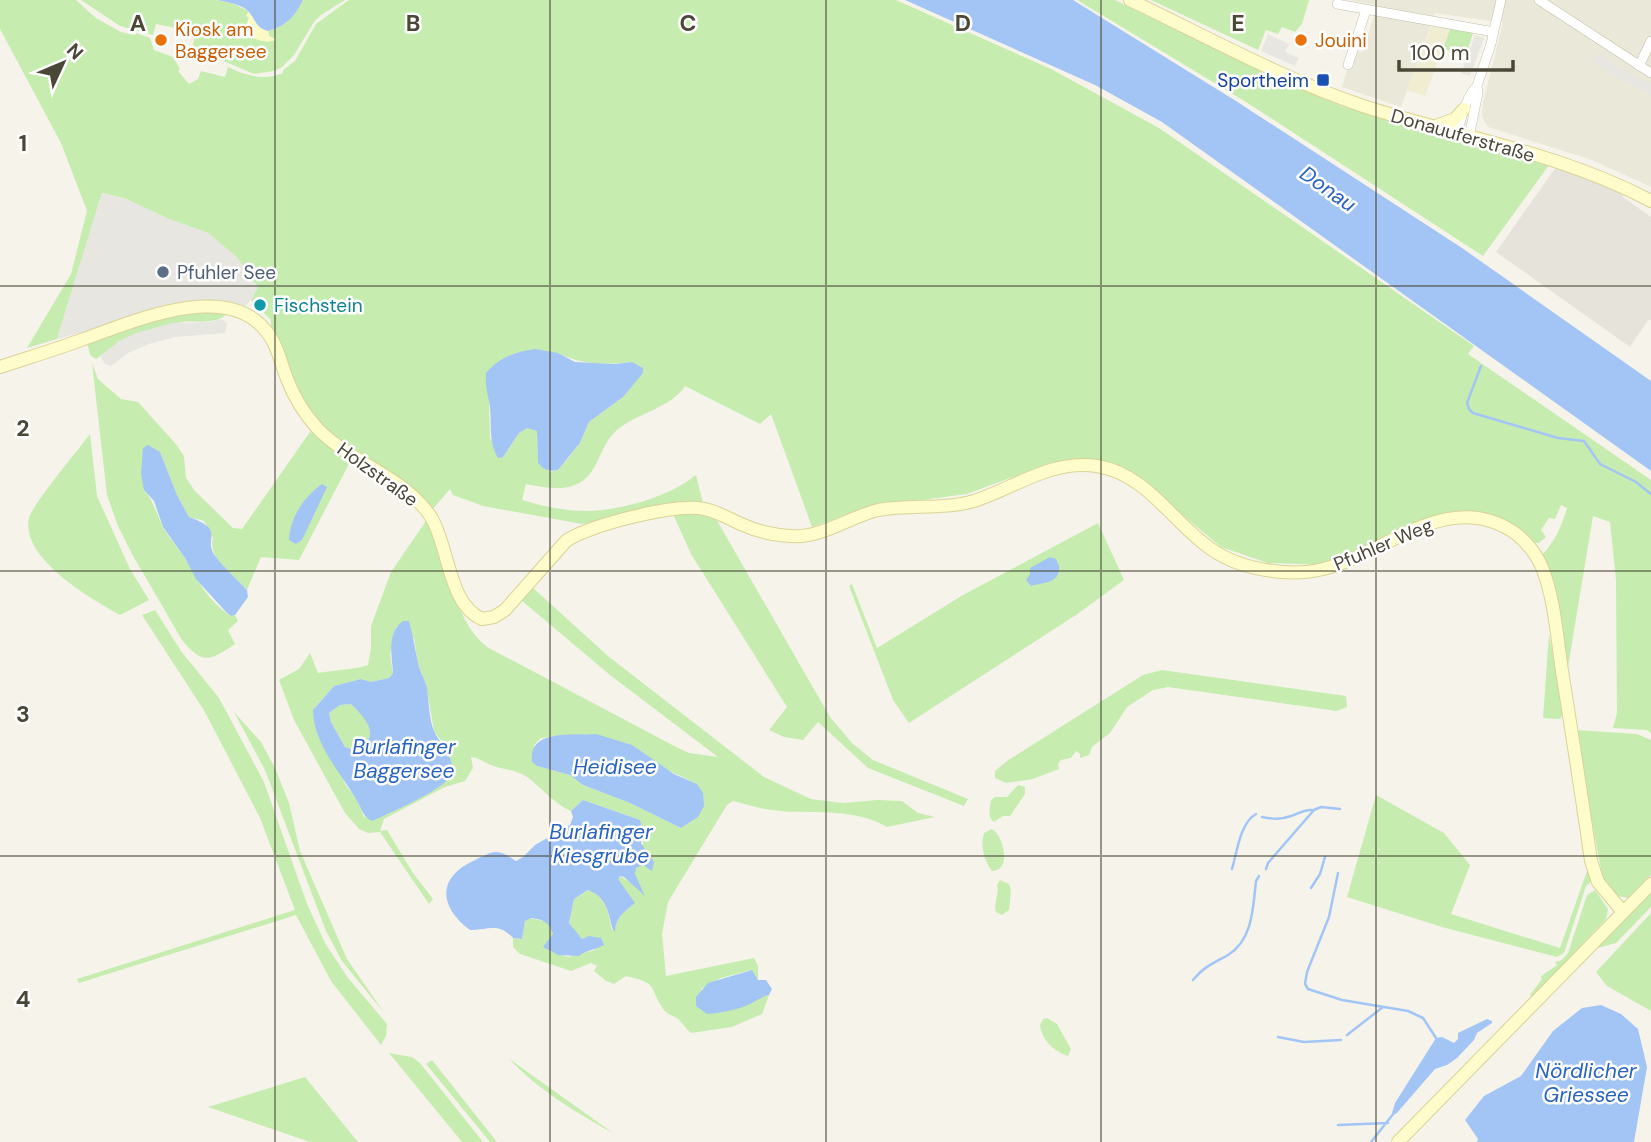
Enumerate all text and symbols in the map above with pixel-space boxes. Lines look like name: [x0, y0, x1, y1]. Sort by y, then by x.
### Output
text: A: [130, 8, 146, 38]
text: B: [406, 8, 420, 38]
text: C: [680, 8, 696, 38]
text: D: [955, 8, 971, 38]
text: E: [1231, 8, 1245, 38]
place label: Kiosk am Baggersee: [175, 17, 267, 64]
north arrow: [28, 28, 98, 98]
place label: Jouini: [1315, 28, 1367, 53]
scale bar: [1399, 28, 1513, 72]
marker: Kiosk am Baggersee: [153, 32, 169, 48]
marker: Jouini: [1293, 32, 1309, 48]
text: N: [61, 38, 89, 65]
text: 100 m: [1410, 39, 1470, 67]
place label: Sportheim: [1217, 68, 1309, 93]
marker: Sportheim: [1315, 72, 1331, 88]
street label: Donauuferstraße: [1388, 103, 1538, 168]
text: 1: [19, 128, 27, 158]
water label: Donau: [1294, 160, 1362, 218]
place label: Pfuhler See: [177, 260, 276, 285]
marker: Pfuhler See: [155, 264, 171, 280]
place label: Fischstein: [274, 293, 363, 318]
marker: Fischstein: [252, 297, 268, 313]
text: 2: [16, 413, 30, 443]
street label: Holzstraße: [332, 437, 423, 512]
street label: Pfuhler Weg: [1330, 512, 1437, 577]
text: 3: [16, 699, 30, 729]
water label: Burlafinger Baggersee: [352, 733, 457, 785]
water label: Heidisee: [573, 753, 657, 781]
water label: Burlafinger Kiesgrube: [549, 818, 654, 870]
text: 4: [16, 984, 31, 1014]
water label: Nördlicher Griessee: [1535, 1057, 1638, 1109]

